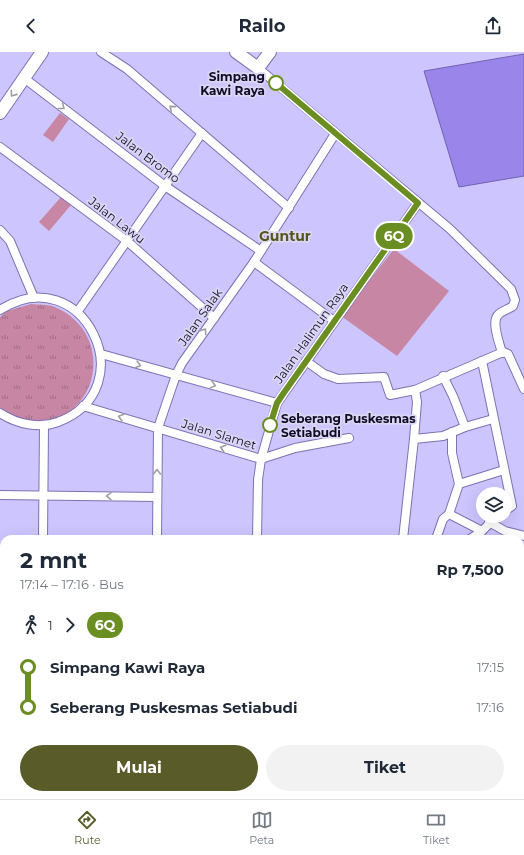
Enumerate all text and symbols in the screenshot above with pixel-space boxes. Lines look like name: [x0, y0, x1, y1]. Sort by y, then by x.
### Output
icon: back: [20, 15, 42, 37]
text: Railo: [239, 15, 285, 37]
icon: share: [482, 15, 504, 37]
place label: Simpang Kawi Raya: [200, 69, 265, 98]
marker: Simpang Kawi Raya: [268, 75, 284, 91]
one-way arrow: [10, 90, 18, 97]
one-way arrow: [58, 102, 65, 110]
one-way arrow: [169, 106, 176, 113]
street label: Jalan Bromo: [112, 127, 183, 186]
street label: Jalan Lawu: [85, 193, 148, 247]
line badge: 6Q: [376, 223, 412, 249]
district label: Guntur: [259, 227, 311, 245]
text: 6Q: [384, 227, 404, 245]
street label: Jalan Halimun Raya: [270, 280, 351, 387]
street label: Jalan Salak: [174, 285, 226, 349]
one-way arrow: [199, 329, 206, 336]
one-way arrow: [135, 360, 142, 368]
one-way arrow: [210, 380, 217, 389]
place label: Seberang Puskesmas Setiabudi: [281, 411, 416, 440]
one-way arrow: [117, 413, 124, 422]
street label: Jalan Slamet: [179, 415, 258, 452]
marker: Seberang Puskesmas Setiabudi: [262, 417, 278, 433]
one-way arrow: [220, 444, 227, 453]
one-way arrow: [153, 469, 161, 475]
map controls: [476, 487, 512, 523]
button: layers: [476, 487, 512, 523]
one-way arrow: [106, 492, 112, 500]
text: 2 mnt: [20, 547, 87, 574]
text: Rp 7,500: [437, 560, 504, 579]
text: 17:14 – 17:16 · Bus: [20, 576, 124, 592]
icon: walk: [20, 614, 42, 636]
icon: forward: [59, 614, 81, 636]
text: 6Q: [95, 616, 115, 634]
text: 1: [48, 617, 53, 633]
text: Simpang Kawi Raya: [50, 658, 205, 677]
text: 17:15: [477, 659, 504, 675]
text: Seberang Puskesmas Setiabudi: [50, 698, 297, 717]
text: 17:16: [477, 699, 504, 715]
button: Mulai: [20, 745, 258, 791]
button: Tiket: [266, 745, 504, 791]
tab: Rute: [74, 809, 101, 847]
tab: Peta: [249, 809, 274, 847]
tab: Tiket: [423, 809, 450, 847]

